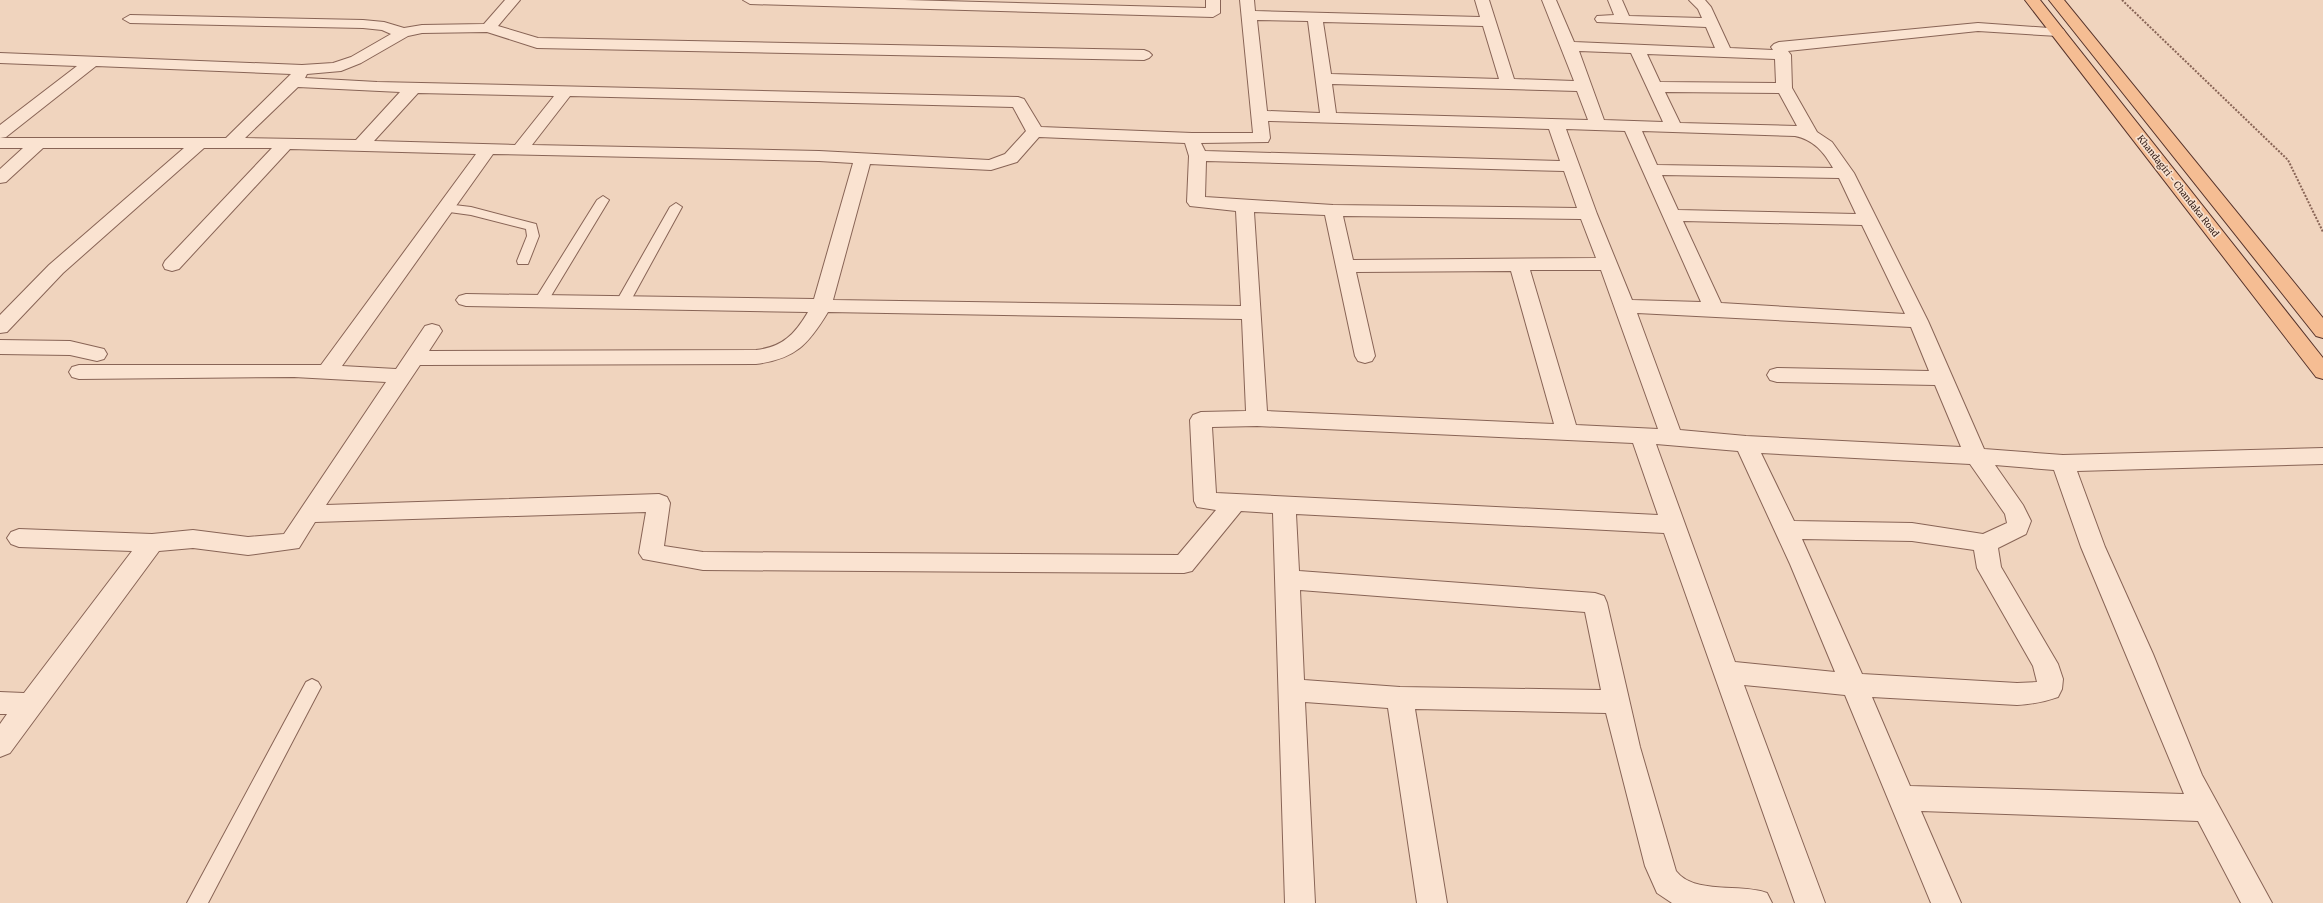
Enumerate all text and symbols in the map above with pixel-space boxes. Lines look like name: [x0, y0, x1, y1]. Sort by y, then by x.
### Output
street label: Khandagiri - Chandaka Road: [2135, 133, 2222, 239]

